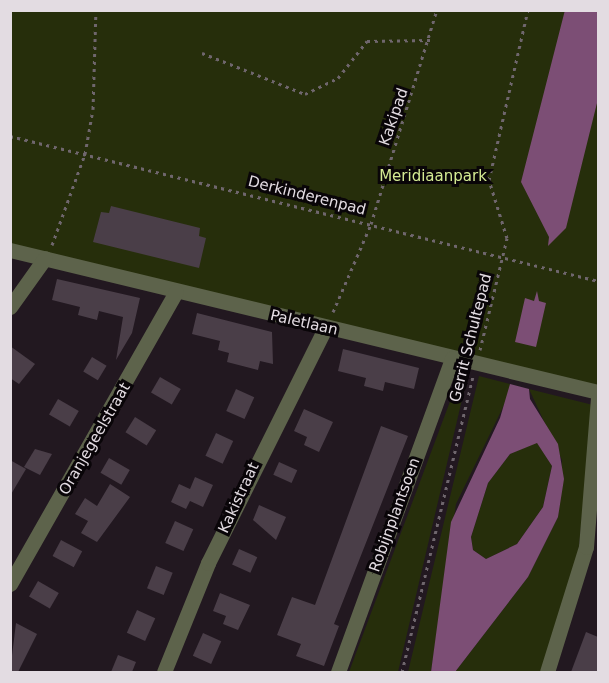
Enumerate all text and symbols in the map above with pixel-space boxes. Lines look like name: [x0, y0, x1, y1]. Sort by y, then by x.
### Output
street label: Kakipad: [376, 86, 412, 148]
park label: Meridiaanpark: [379, 168, 487, 186]
street label: Derkinderenpad: [246, 173, 368, 219]
street label: Gerrit Schultepad: [446, 272, 496, 404]
street label: Paletlaan: [268, 306, 340, 340]
street label: Oranjegeelstraat: [56, 380, 134, 498]
street label: Robijnplantsoen: [366, 455, 424, 575]
street label: Kakistraat: [215, 460, 263, 536]

